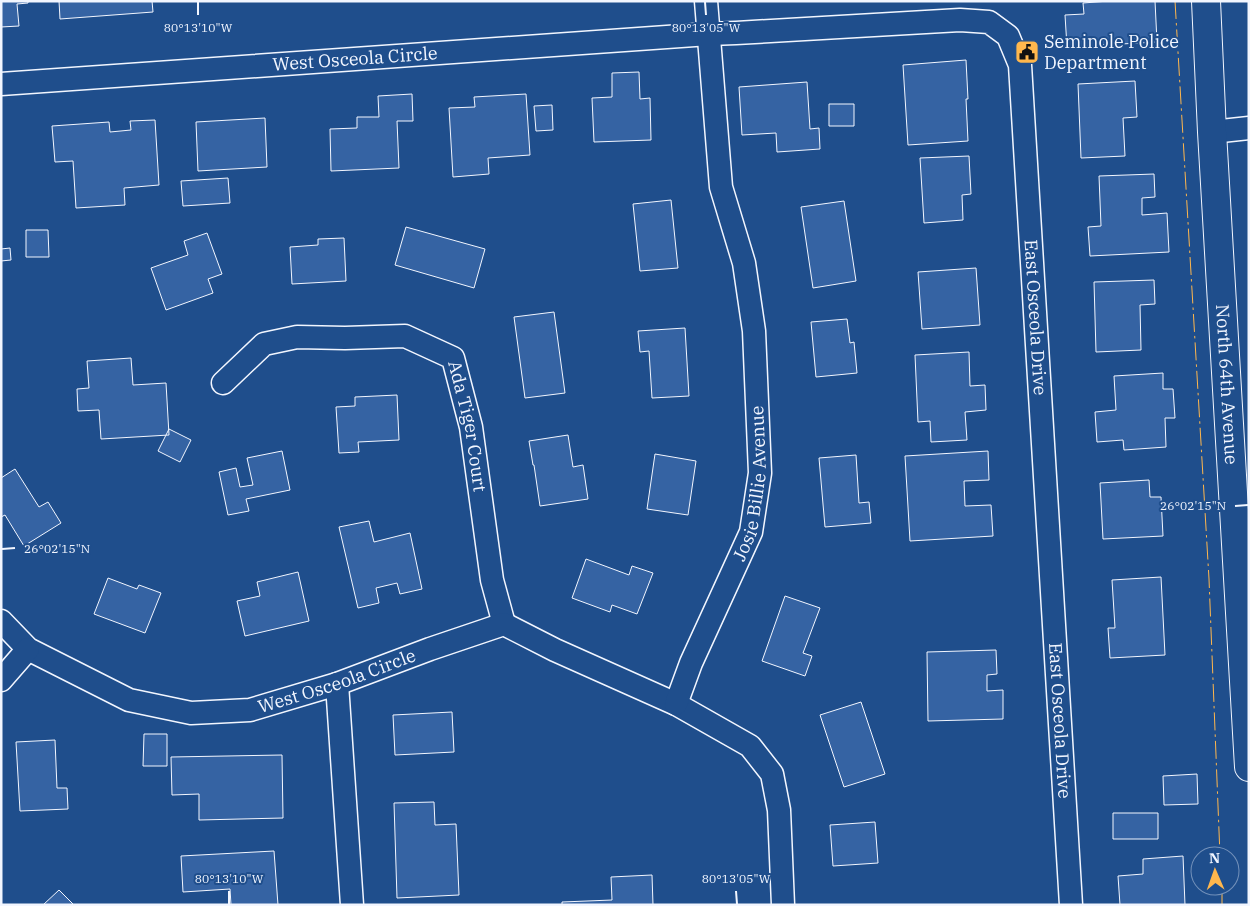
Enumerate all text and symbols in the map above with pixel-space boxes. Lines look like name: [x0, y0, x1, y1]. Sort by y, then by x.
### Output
text: 80°13'10"W: [164, 20, 233, 35]
text: 80°13'05"W: [672, 20, 741, 35]
place label: Seminole Police Department: [1044, 30, 1179, 74]
public building icon: Seminole Police Department: [1014, 39, 1040, 65]
street label: West Osceola Circle: [272, 41, 438, 76]
street label: East Osceola Drive: [1020, 239, 1052, 396]
street label: North 64th Avenue: [1211, 303, 1243, 465]
street label: Ada Tiger Court: [443, 358, 492, 493]
street label: Josie Billie Avenue: [727, 405, 771, 564]
text: 26°02'15"N: [1160, 498, 1226, 513]
text: 26°02'15"N: [24, 541, 90, 556]
street label: East Osceola Drive: [1044, 642, 1077, 799]
street label: West Osceola Circle: [255, 643, 419, 718]
north arrow: [1190, 846, 1240, 896]
text: N: [1209, 849, 1220, 867]
text: 80°13'10"W: [195, 871, 264, 886]
text: 80°13'05"W: [702, 871, 771, 886]

